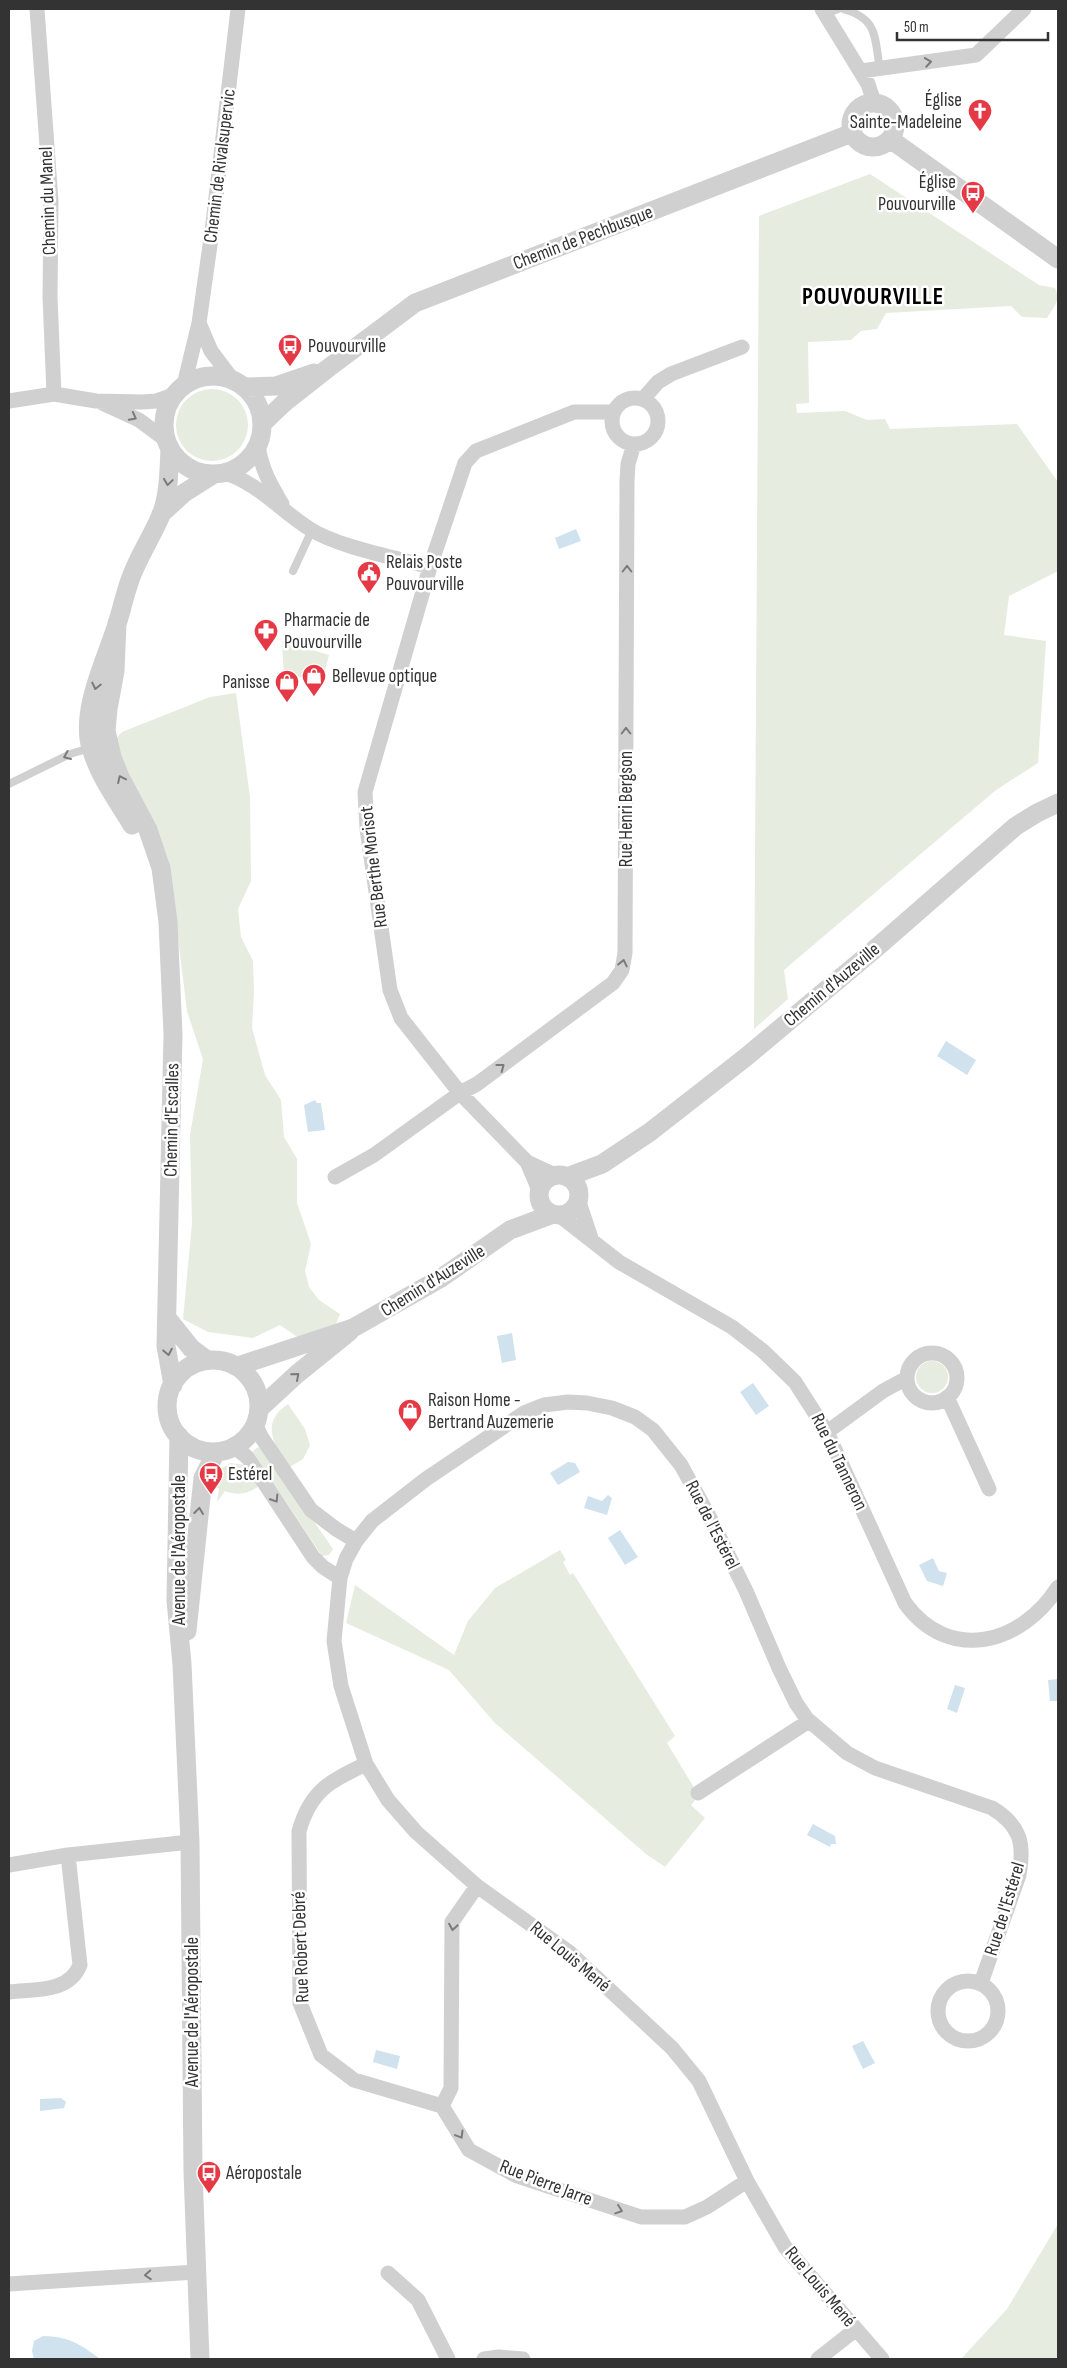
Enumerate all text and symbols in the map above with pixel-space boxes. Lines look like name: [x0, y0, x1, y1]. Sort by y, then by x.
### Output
scale bar: [897, 10, 1048, 42]
text: 50 m: [904, 18, 929, 37]
one-way arrow: [924, 58, 932, 68]
street label: Chemin de Rivalsupervic: [199, 88, 241, 244]
place label: Église Sainte-Madeleine: [850, 89, 962, 134]
church icon: Église Sainte-Madeleine: [967, 98, 993, 132]
street label: Chemin du Manel: [35, 146, 61, 256]
place label: Église Pouvourville: [878, 171, 956, 216]
bus stop icon: Église Pouvourville: [960, 180, 986, 214]
street label: Chemin de Pechbusque: [510, 201, 656, 275]
district label: POUVOURVILLE: [802, 282, 944, 311]
bus stop icon: Pouvourville: [277, 333, 303, 367]
place label: Pouvourville: [308, 335, 386, 358]
one-way arrow: [128, 411, 137, 421]
one-way arrow: [163, 477, 173, 486]
place label: Relais Poste Pouvourville: [386, 551, 464, 596]
public building icon: Relais Poste Pouvourville: [356, 560, 382, 594]
one-way arrow: [622, 564, 632, 572]
place label: Pharmacie de Pouvourville: [284, 609, 370, 654]
pharmacy icon: Pharmacie de Pouvourville: [253, 618, 279, 652]
shop icon: Bellevue optique: [301, 663, 327, 697]
place label: Bellevue optique: [332, 665, 437, 688]
shop icon: Panisse: [274, 669, 300, 703]
place label: Panisse: [222, 671, 270, 694]
one-way arrow: [91, 682, 102, 691]
one-way arrow: [621, 727, 631, 734]
one-way arrow: [63, 750, 72, 761]
street label: Rue Henri Bergson: [615, 751, 638, 867]
one-way arrow: [117, 775, 127, 784]
street label: Rue Berthe Morisot: [355, 805, 393, 929]
street label: Chemin d'Auzeville: [779, 938, 885, 1032]
one-way arrow: [617, 959, 627, 968]
street label: Chemin d'Escalles: [160, 1063, 184, 1177]
one-way arrow: [495, 1064, 504, 1072]
street label: Chemin d'Auzeville: [377, 1240, 489, 1322]
one-way arrow: [162, 1347, 172, 1356]
one-way arrow: [290, 1373, 299, 1382]
place label: Raison Home - Bertrand Auzemerie: [428, 1389, 554, 1434]
shop icon: Raison Home - Bertrand Auzemerie: [397, 1398, 423, 1432]
street label: Rue du Tanneron: [806, 1410, 872, 1514]
bus stop icon: Estérel: [198, 1461, 224, 1495]
place label: Estérel: [228, 1463, 272, 1486]
street label: Avenue de l'Aéropostale: [168, 1475, 191, 1626]
street label: Rue de l'Estérel: [680, 1477, 744, 1573]
one-way arrow: [269, 1494, 278, 1503]
one-way arrow: [193, 1507, 204, 1515]
street label: Rue de l'Estérel: [980, 1859, 1030, 1959]
street label: Rue Robert Debré: [288, 1891, 314, 2003]
street label: Rue Louis Mené: [525, 1917, 615, 1997]
one-way arrow: [448, 1922, 458, 1931]
street label: Avenue de l'Aéropostale: [181, 1937, 204, 2088]
one-way arrow: [453, 2129, 463, 2138]
street label: Rue Pierre Jarre: [496, 2155, 596, 2211]
bus stop icon: Aéropostale: [196, 2160, 222, 2194]
place label: Aéropostale: [225, 2162, 302, 2185]
one-way arrow: [614, 2204, 623, 2214]
street label: Rue Louis Mené: [780, 2242, 860, 2332]
one-way arrow: [143, 2270, 151, 2281]

